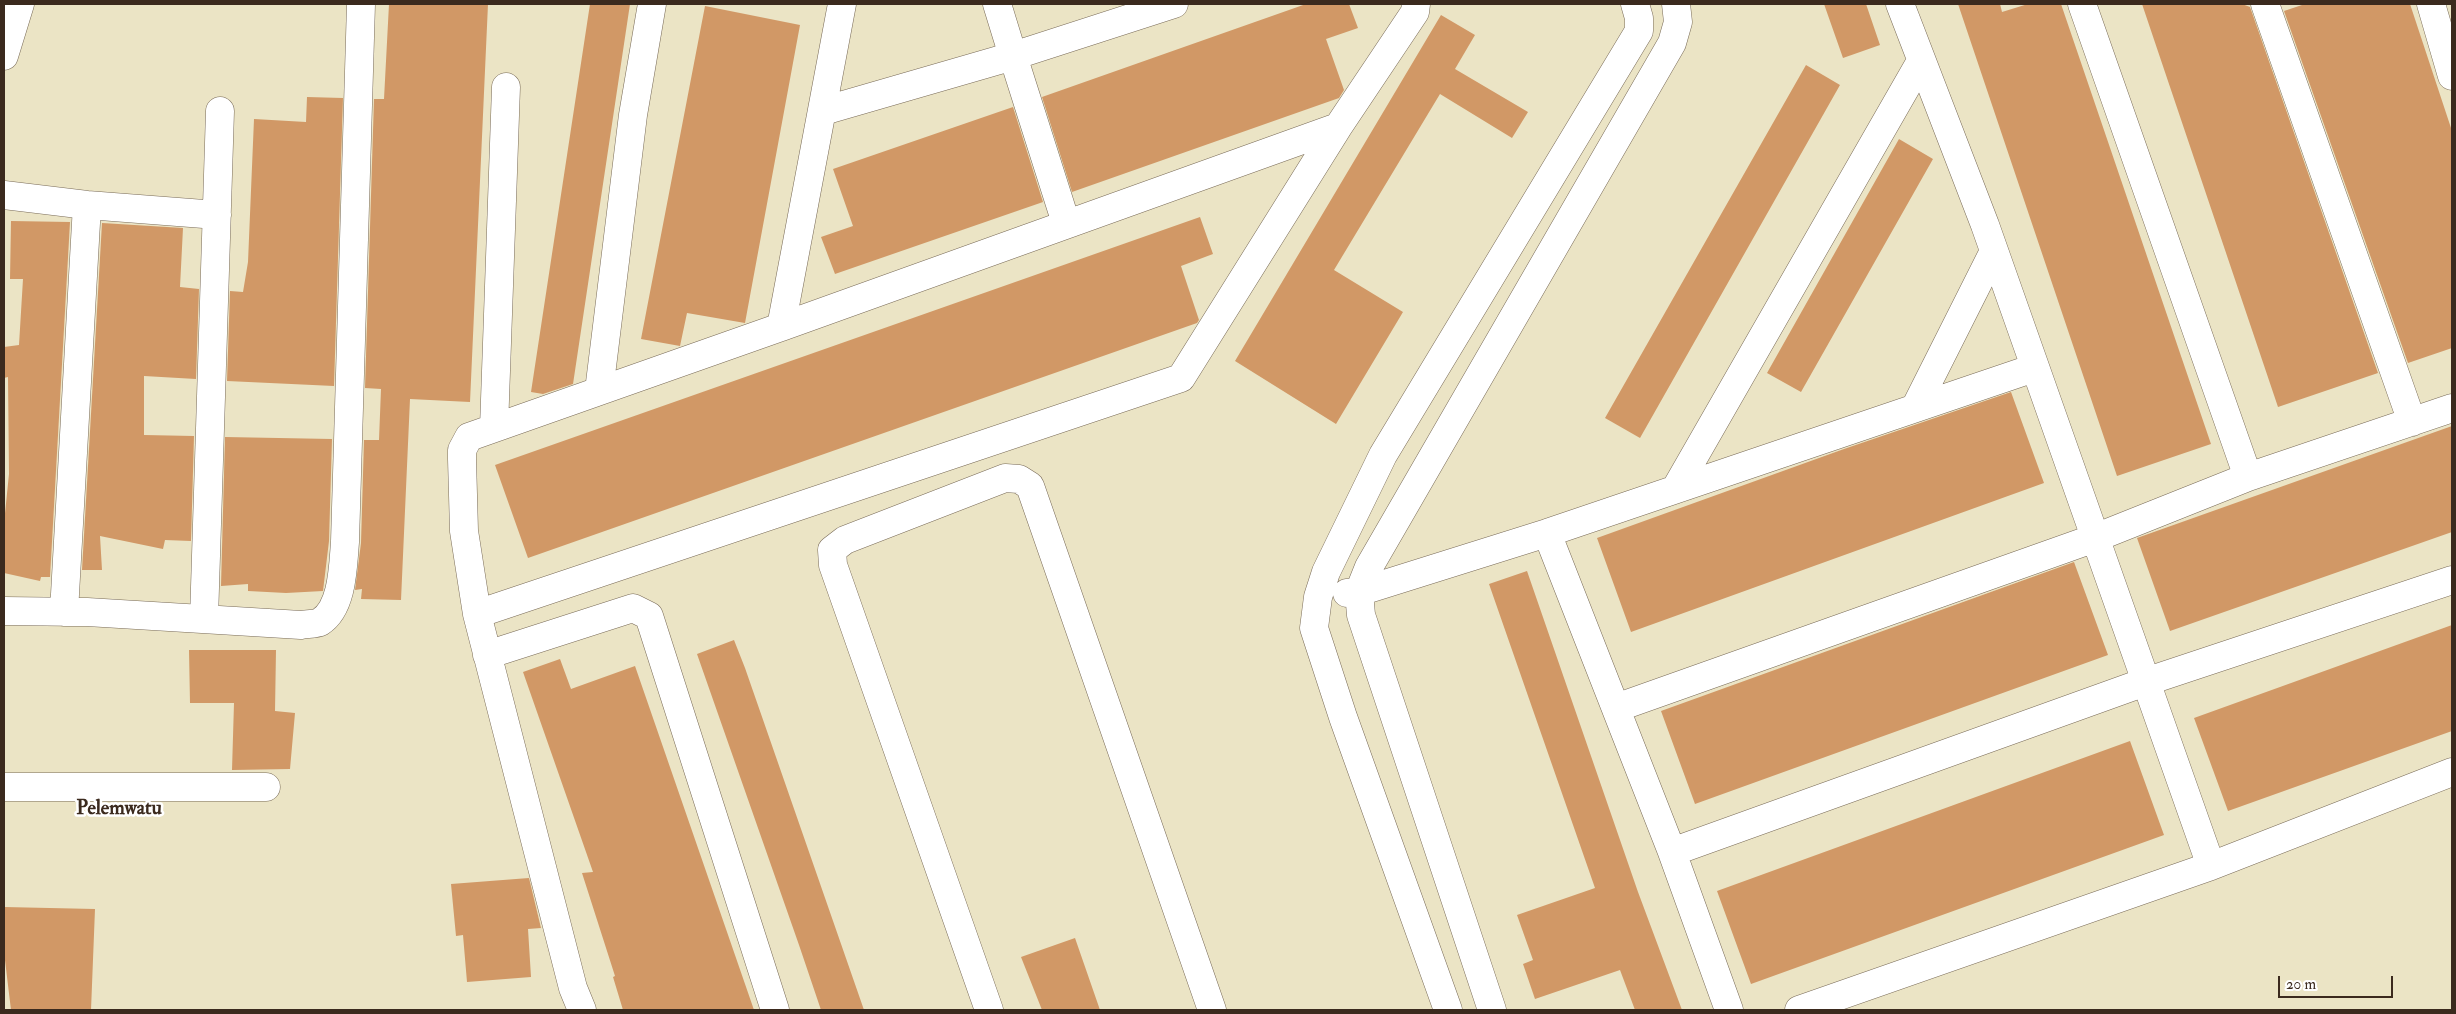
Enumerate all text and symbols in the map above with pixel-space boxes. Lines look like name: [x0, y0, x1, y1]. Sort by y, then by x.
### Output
district label: Pelemwatu: [76, 798, 162, 822]
scale bar: [2281, 966, 2396, 998]
text: 20 m: [2286, 975, 2316, 994]

